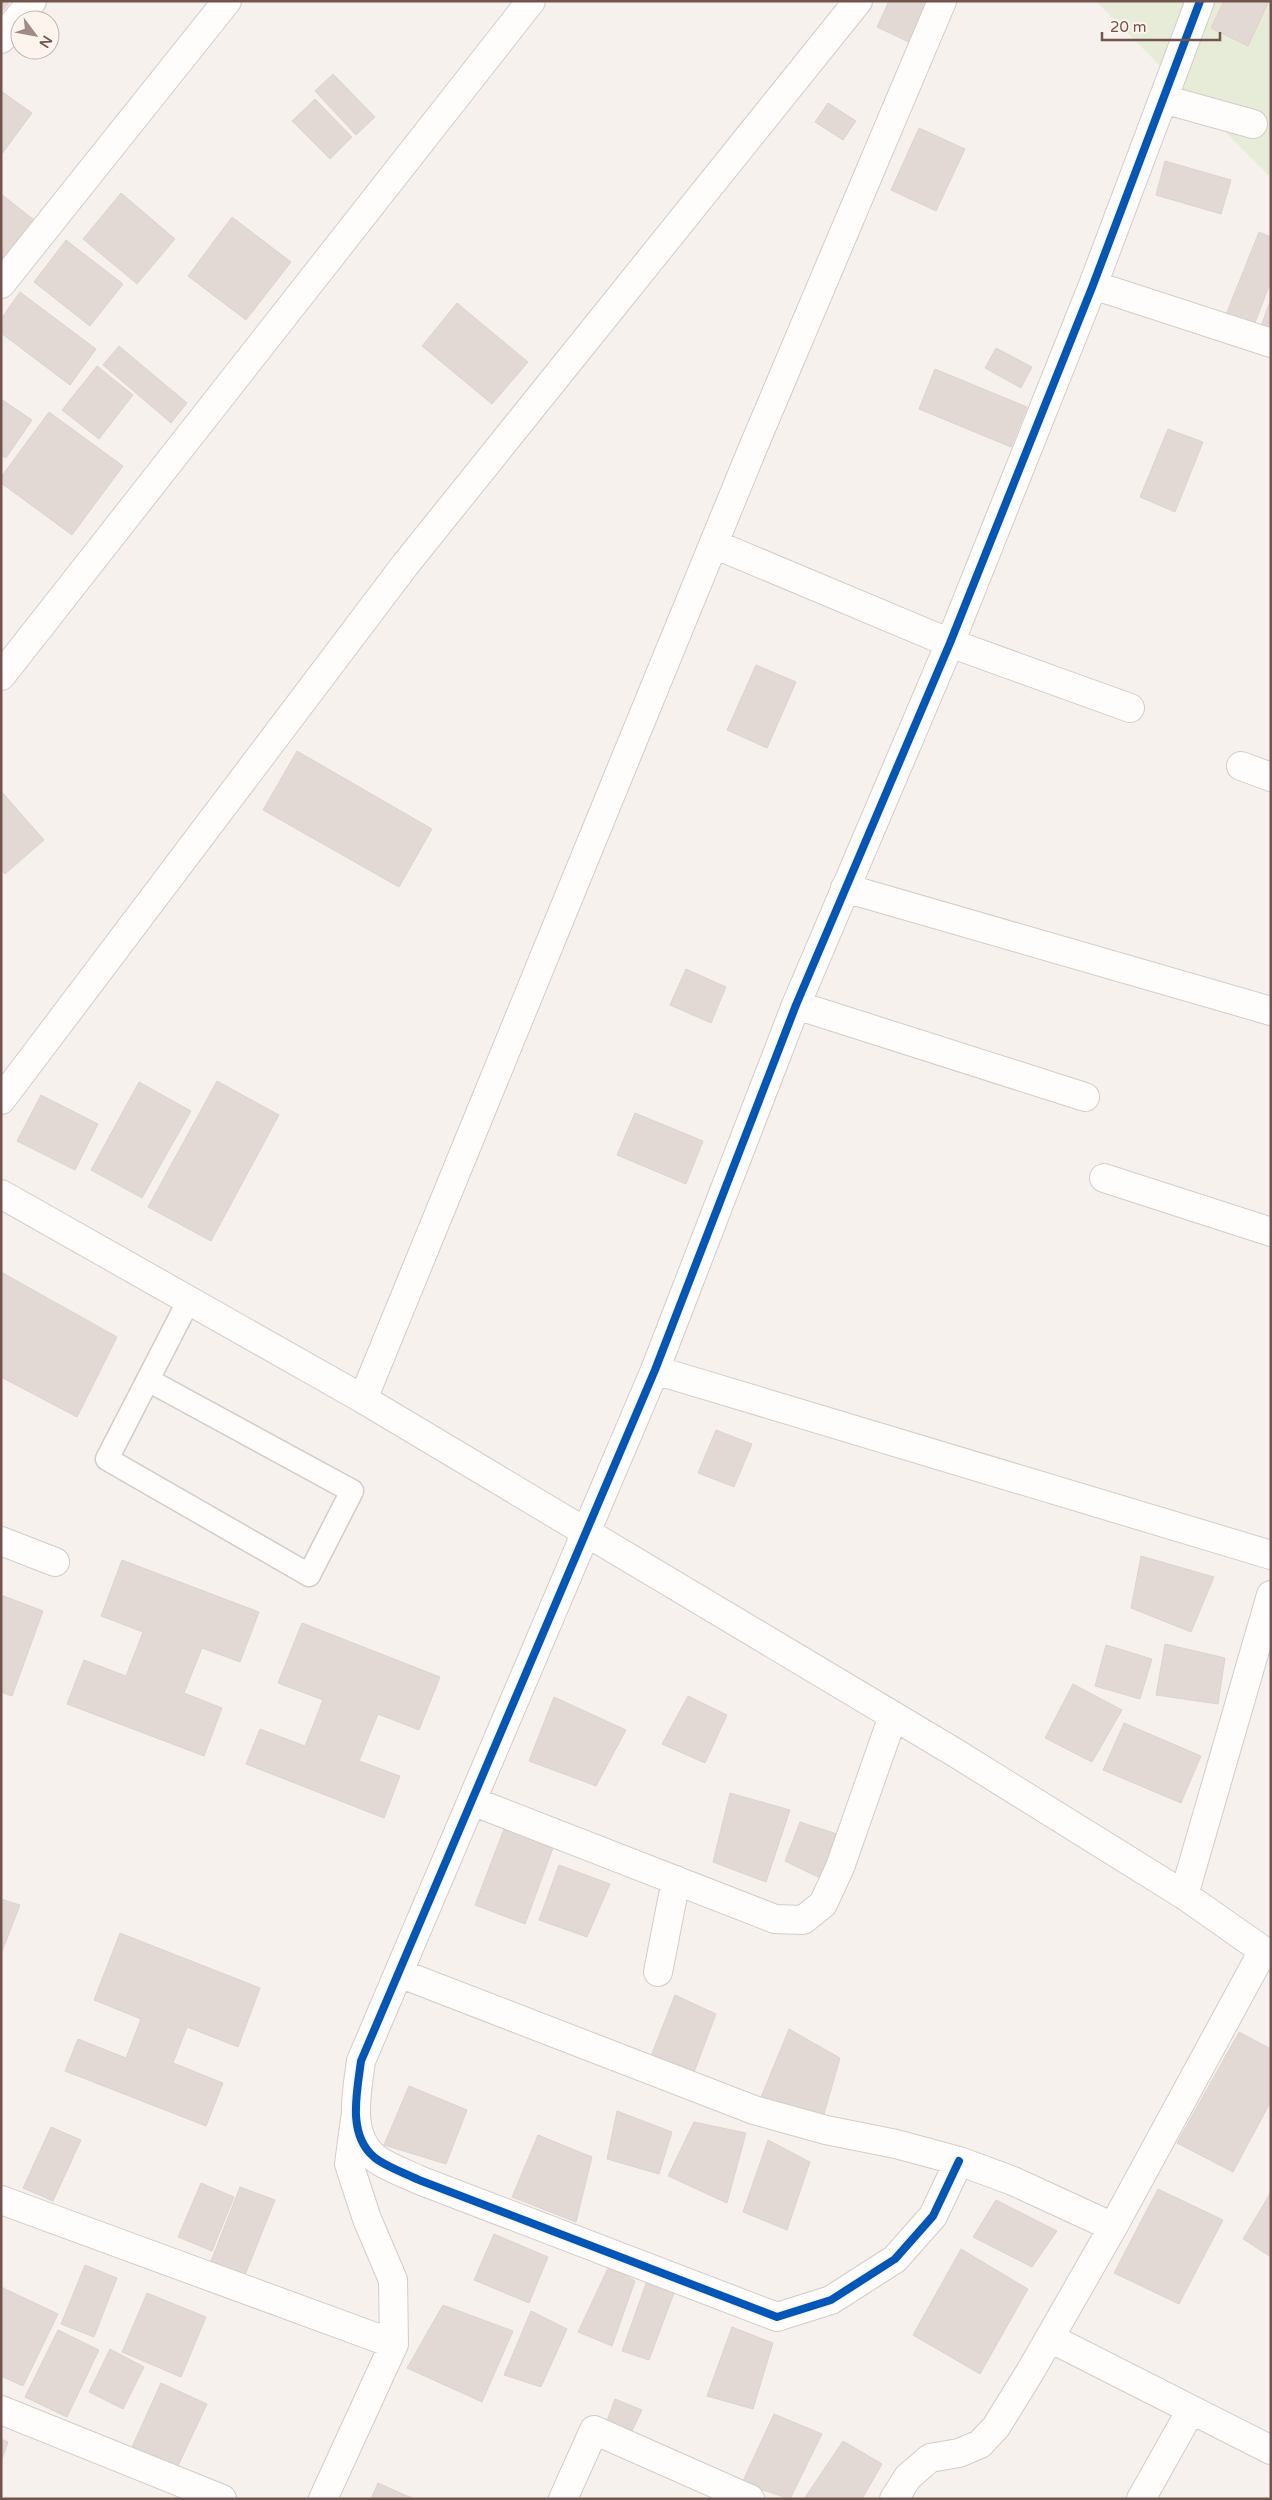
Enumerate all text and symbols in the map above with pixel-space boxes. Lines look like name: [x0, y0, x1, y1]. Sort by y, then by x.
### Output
north arrow: [10, 10, 60, 60]
scale bar: [1102, 10, 1220, 42]
text: 20 m: [1110, 18, 1147, 36]
text: N: [35, 32, 56, 51]

